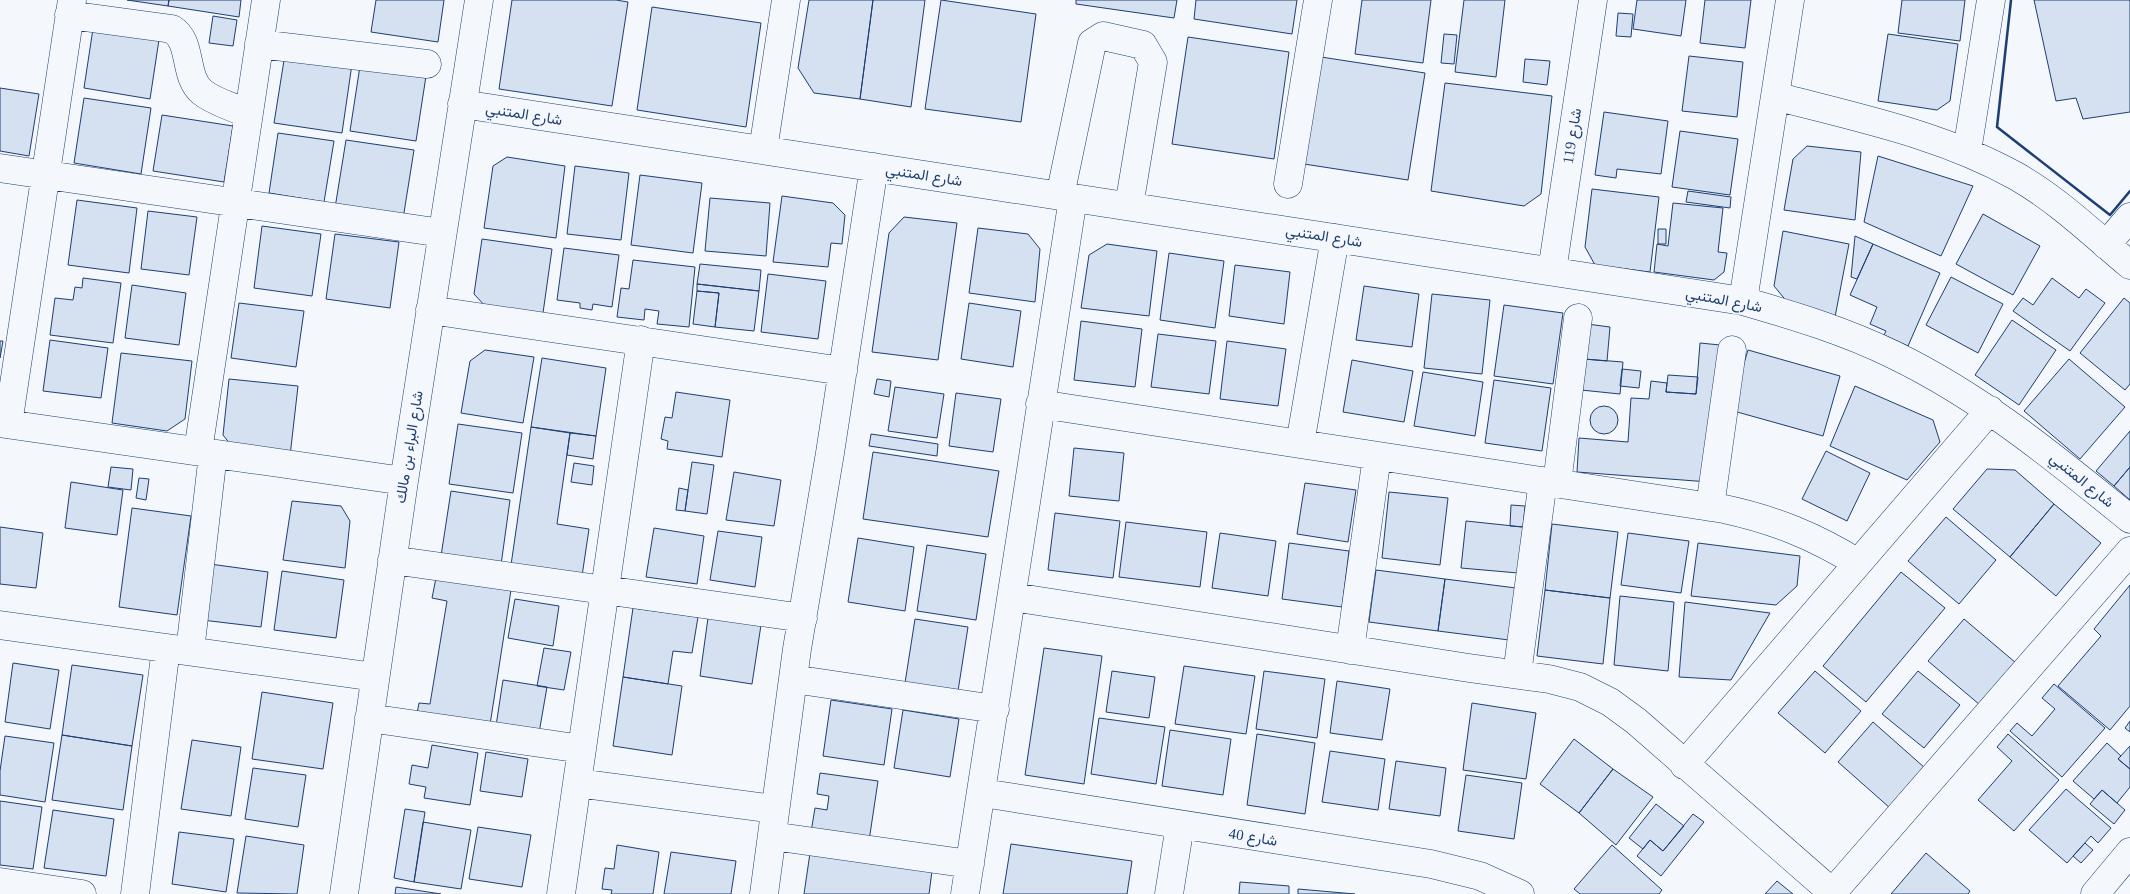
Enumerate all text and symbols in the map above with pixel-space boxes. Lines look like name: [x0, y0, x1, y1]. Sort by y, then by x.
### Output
street label: شارع المتنبي: [484, 100, 564, 133]
street label: شارع 119: [1560, 107, 1587, 165]
street label: شارع المتنبي: [884, 161, 964, 194]
street label: شارع المتنبي: [1284, 222, 1364, 255]
street label: شارع المتنبي: [1684, 285, 1764, 320]
street label: شارع البراء بن مالك: [392, 389, 429, 505]
street label: شارع المتنبي: [2044, 449, 2117, 515]
street label: شارع 40: [1227, 825, 1279, 852]

